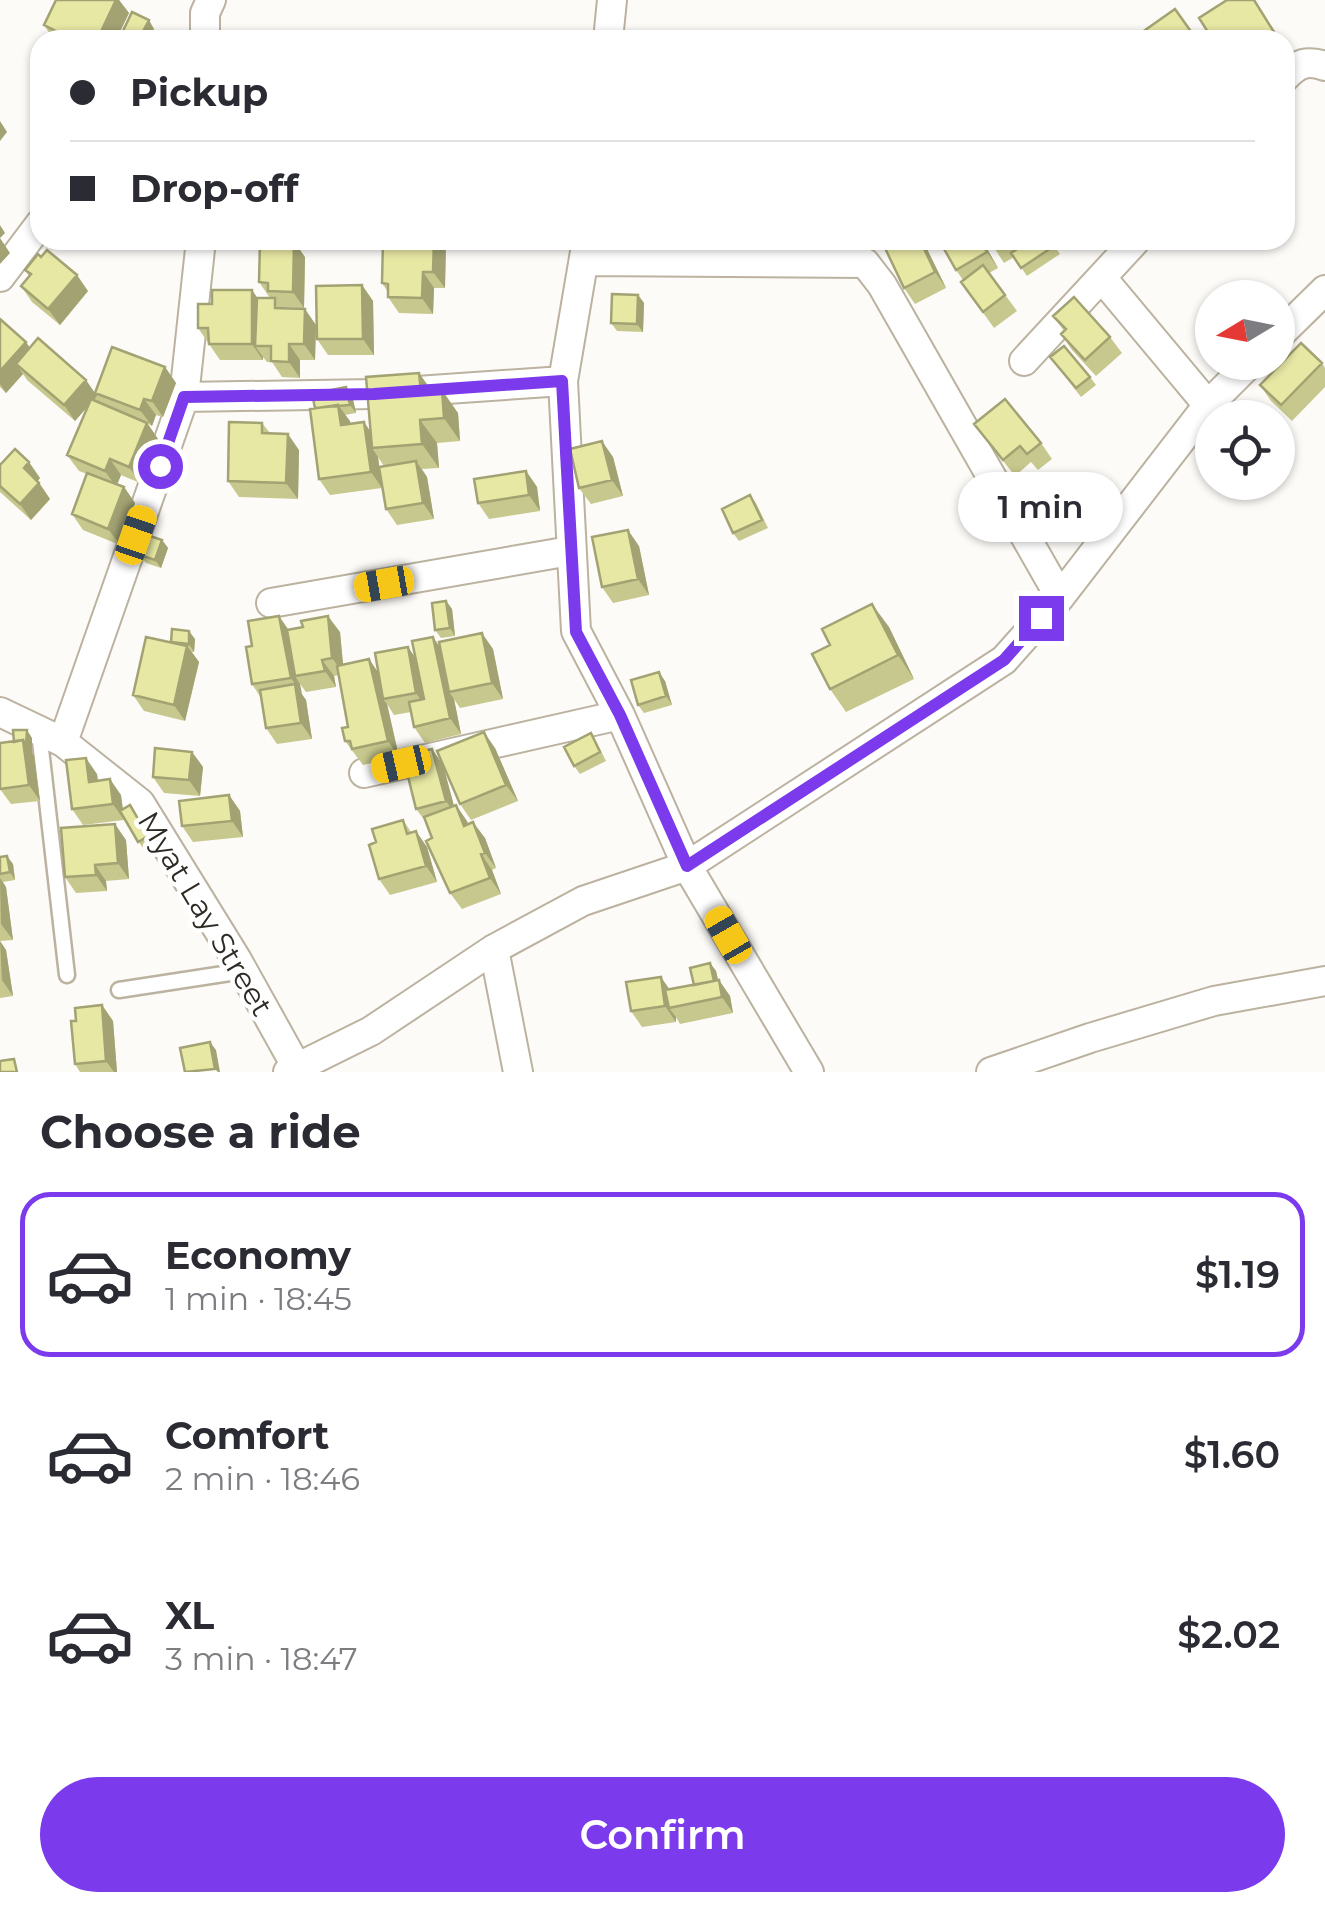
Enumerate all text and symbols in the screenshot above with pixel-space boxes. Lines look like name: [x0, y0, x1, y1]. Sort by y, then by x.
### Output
text: Pickup: [130, 69, 268, 116]
text: Drop-off: [130, 165, 299, 212]
north arrow: [1195, 280, 1295, 380]
map controls: [1195, 280, 1295, 500]
button: locate: [1195, 400, 1295, 500]
route start: [138, 444, 183, 489]
callout: 1 min: [958, 473, 1124, 543]
text: 1 min: [998, 487, 1083, 526]
car: [112, 502, 160, 568]
car: [352, 564, 416, 604]
route end: [1019, 596, 1064, 641]
car: [368, 743, 434, 785]
street label: Myat Lay Street: [130, 805, 281, 1023]
car: [700, 902, 756, 968]
text: Choose a ride: [40, 1104, 361, 1159]
icon: car: [45, 1230, 135, 1320]
text: Economy: [165, 1232, 351, 1279]
text: $1.19: [1195, 1251, 1280, 1298]
text: 1 min · 18:45: [165, 1279, 352, 1318]
icon: car: [45, 1410, 135, 1500]
text: Comfort: [165, 1412, 329, 1459]
text: $1.60: [1184, 1431, 1280, 1478]
text: 2 min · 18:46: [165, 1459, 360, 1498]
icon: car: [45, 1590, 135, 1680]
text: XL: [165, 1592, 214, 1639]
text: $2.02: [1177, 1611, 1280, 1658]
text: 3 min · 18:47: [165, 1639, 358, 1678]
button: Confirm: [40, 1777, 1285, 1892]

